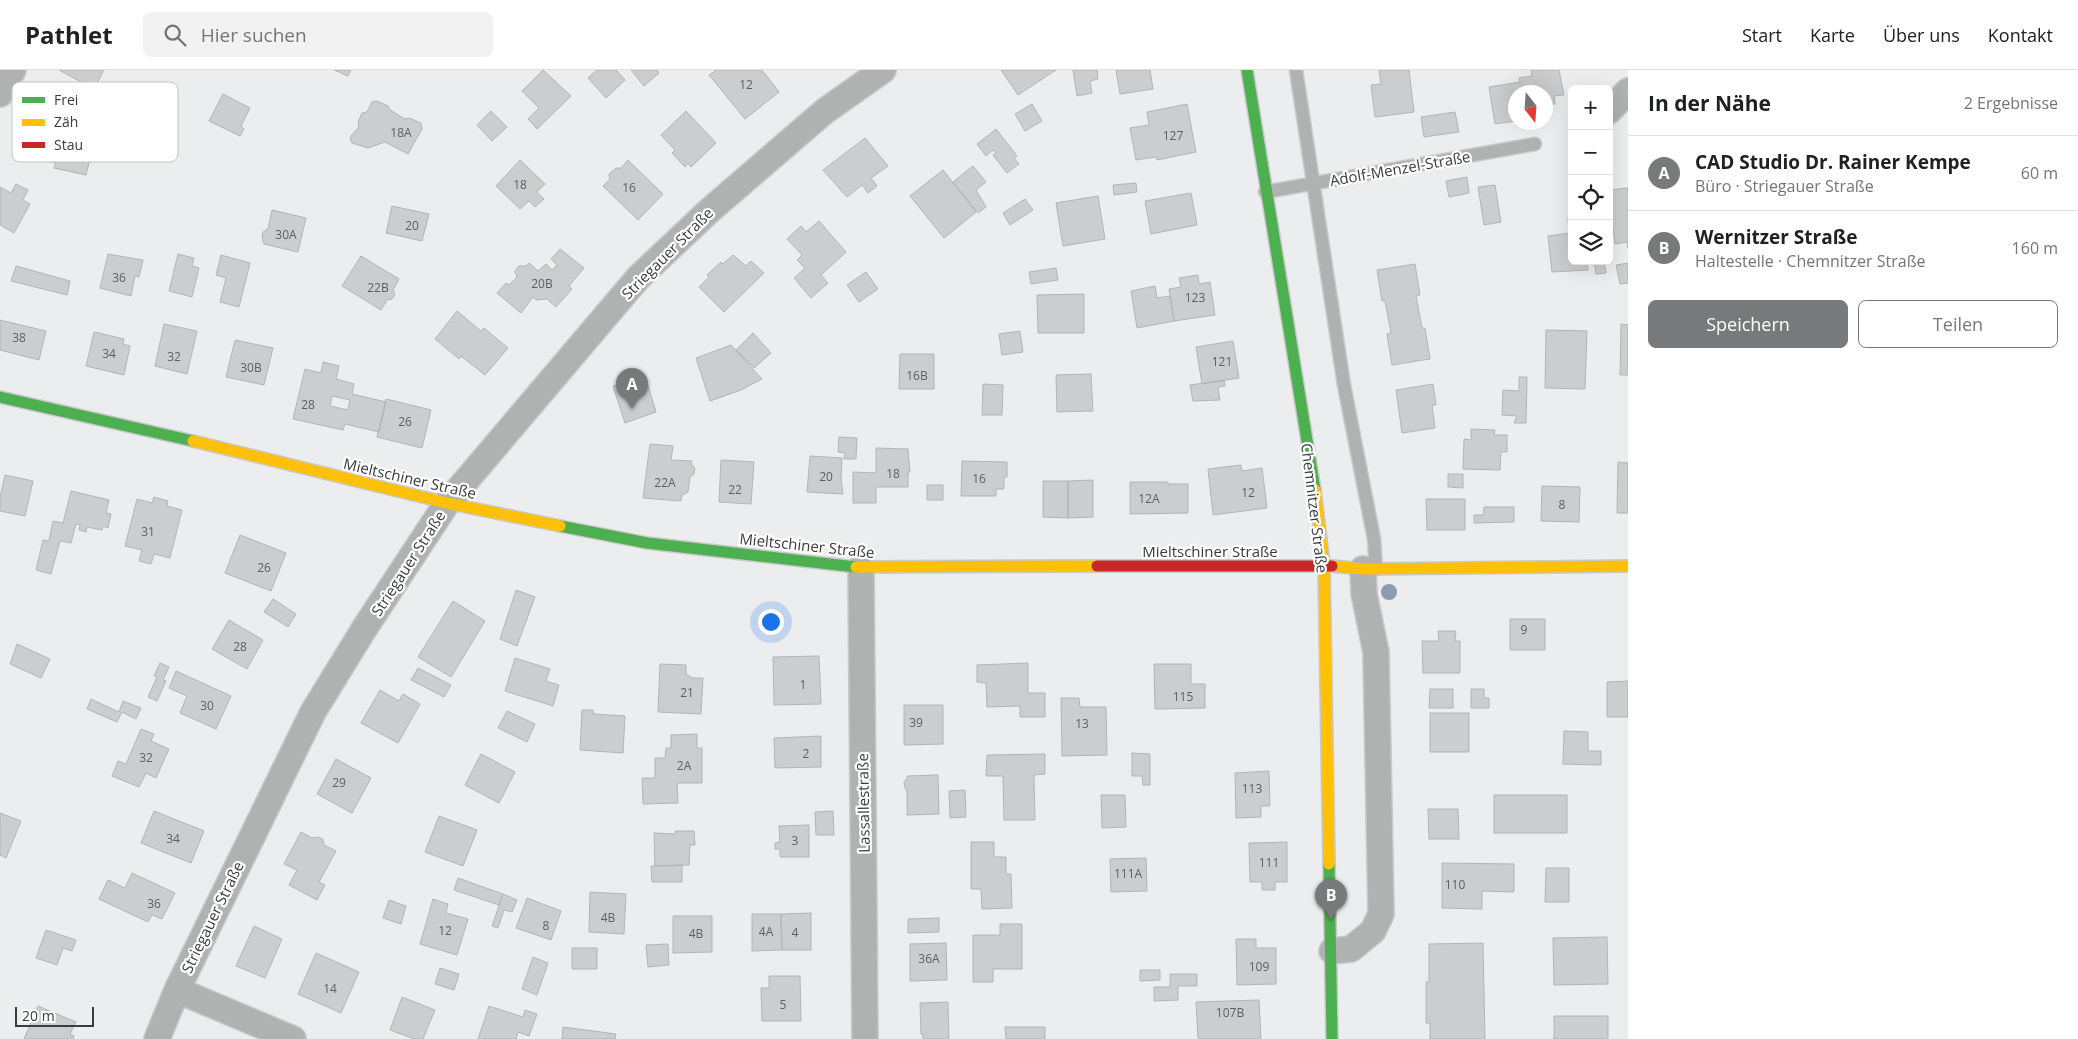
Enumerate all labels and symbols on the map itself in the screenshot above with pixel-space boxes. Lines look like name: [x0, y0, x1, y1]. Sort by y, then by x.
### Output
house number: 12: [739, 76, 753, 93]
legend: [12, 82, 178, 162]
north arrow: [1508, 85, 1553, 130]
text: Frei: [54, 90, 78, 109]
text: Zäh: [54, 112, 78, 131]
house number: 18A: [390, 124, 412, 141]
house number: 127: [1163, 127, 1183, 144]
text: Stau: [54, 135, 83, 154]
street label: Adolf-Menzel-Straße: [1328, 146, 1472, 190]
house number: 18: [513, 176, 527, 193]
house number: 16: [622, 179, 636, 196]
street label: Striegauer Straße: [617, 203, 717, 303]
house number: 20: [405, 217, 419, 234]
house number: 30A: [275, 226, 297, 243]
house number: 36: [112, 269, 126, 286]
house number: 20B: [531, 275, 553, 292]
house number: 22B: [367, 279, 389, 296]
house number: 123: [1185, 289, 1205, 306]
house number: 38: [12, 329, 26, 346]
house number: 34: [102, 345, 116, 362]
house number: 32: [167, 348, 181, 365]
house number: 121: [1212, 353, 1232, 370]
house number: 30B: [240, 359, 262, 376]
house number: 16B: [906, 367, 928, 384]
pin: A: [616, 368, 648, 409]
house number: 28: [301, 396, 315, 413]
house number: 26: [398, 413, 412, 430]
street label: Chemnitzer Straße: [1297, 442, 1333, 574]
street label: Mieltschiner Straße: [342, 453, 478, 503]
house number: 18: [886, 465, 900, 482]
house number: 20: [819, 468, 833, 485]
house number: 16: [972, 470, 986, 487]
house number: 22A: [654, 474, 676, 491]
house number: 22: [728, 481, 742, 498]
house number: 12: [1241, 484, 1255, 501]
house number: 12A: [1138, 490, 1160, 507]
house number: 8: [1559, 496, 1566, 513]
street label: Striegauer Straße: [366, 506, 450, 620]
house number: 31: [141, 523, 155, 540]
street label: Mieltschiner Straße: [739, 528, 875, 562]
street label: Mieltschiner Straße: [1142, 541, 1278, 561]
house number: 26: [257, 559, 271, 576]
your location: [758, 609, 784, 635]
house number: 9: [1521, 621, 1528, 638]
house number: 28: [233, 638, 247, 655]
house number: 1: [800, 676, 806, 693]
house number: 21: [680, 684, 694, 701]
house number: 115: [1173, 688, 1193, 705]
house number: 30: [200, 697, 214, 714]
house number: 39: [909, 714, 923, 731]
house number: 13: [1075, 715, 1089, 732]
house number: 2: [803, 745, 810, 762]
house number: 32: [139, 749, 153, 766]
street label: Lassallestraße: [852, 753, 874, 853]
house number: 2A: [677, 757, 692, 774]
house number: 29: [332, 774, 346, 791]
house number: 113: [1242, 780, 1262, 797]
house number: 34: [166, 830, 180, 847]
house number: 3: [792, 832, 799, 849]
house number: 111: [1259, 854, 1279, 871]
street label: Striegauer Straße: [176, 858, 248, 976]
house number: 111A: [1114, 865, 1142, 882]
house number: 110: [1445, 876, 1465, 893]
pin: B: [1315, 879, 1347, 920]
house number: 36: [147, 895, 161, 912]
house number: 4B: [601, 909, 616, 926]
house number: 8: [543, 917, 550, 934]
house number: 12: [438, 922, 452, 939]
house number: 4A: [759, 923, 774, 940]
house number: 4: [792, 924, 799, 941]
house number: 4B: [689, 925, 704, 942]
house number: 36A: [918, 950, 940, 967]
house number: 109: [1249, 958, 1269, 975]
house number: 14: [323, 980, 337, 997]
house number: 5: [780, 996, 787, 1013]
scale bar: [15, 1004, 94, 1027]
house number: 107B: [1216, 1004, 1244, 1021]

